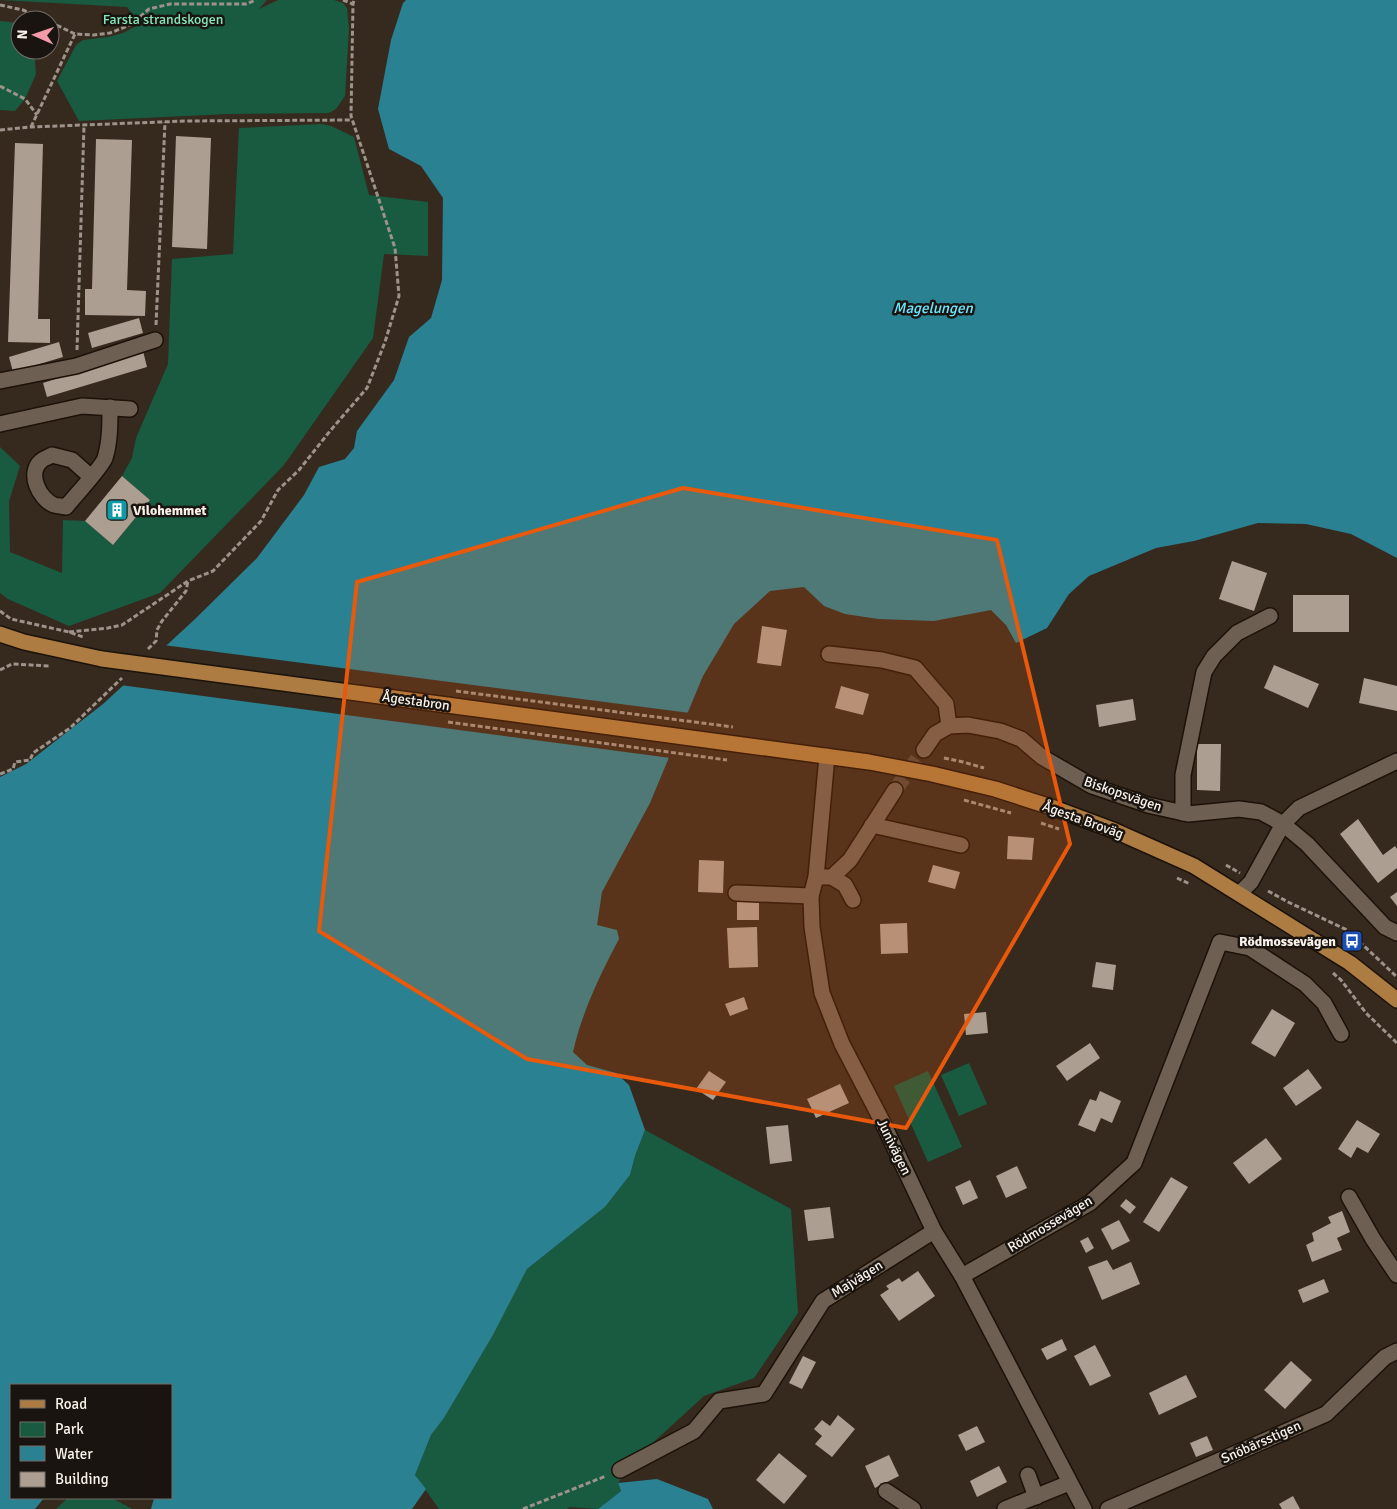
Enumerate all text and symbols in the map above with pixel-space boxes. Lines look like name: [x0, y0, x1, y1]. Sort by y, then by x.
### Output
north arrow: [10, 10, 60, 60]
park label: Farsta strandskogen: [103, 11, 223, 28]
text: N: [14, 29, 31, 40]
water label: Magelungen: [893, 299, 973, 317]
building icon: Vilohemmet: [105, 498, 129, 522]
place label: Vilohemmet: [133, 502, 207, 519]
street label: Ågestabron: [381, 688, 451, 714]
street label: Biskopsvägen: [1082, 773, 1164, 815]
street label: Ågesta Broväg: [1040, 797, 1126, 843]
bus stop icon: Rödmossevägen: [1340, 929, 1364, 953]
place label: Rödmossevägen: [1239, 933, 1336, 950]
street label: Junivägen: [873, 1116, 915, 1178]
street label: Rödmossevägen: [1005, 1192, 1095, 1256]
street label: Majvägen: [828, 1257, 886, 1301]
legend: [10, 1384, 172, 1499]
text: Road: [55, 1395, 87, 1413]
street label: Snöbärsstigen: [1219, 1417, 1303, 1467]
text: Park: [55, 1420, 84, 1438]
text: Water: [55, 1445, 93, 1463]
text: Building: [55, 1470, 109, 1488]

